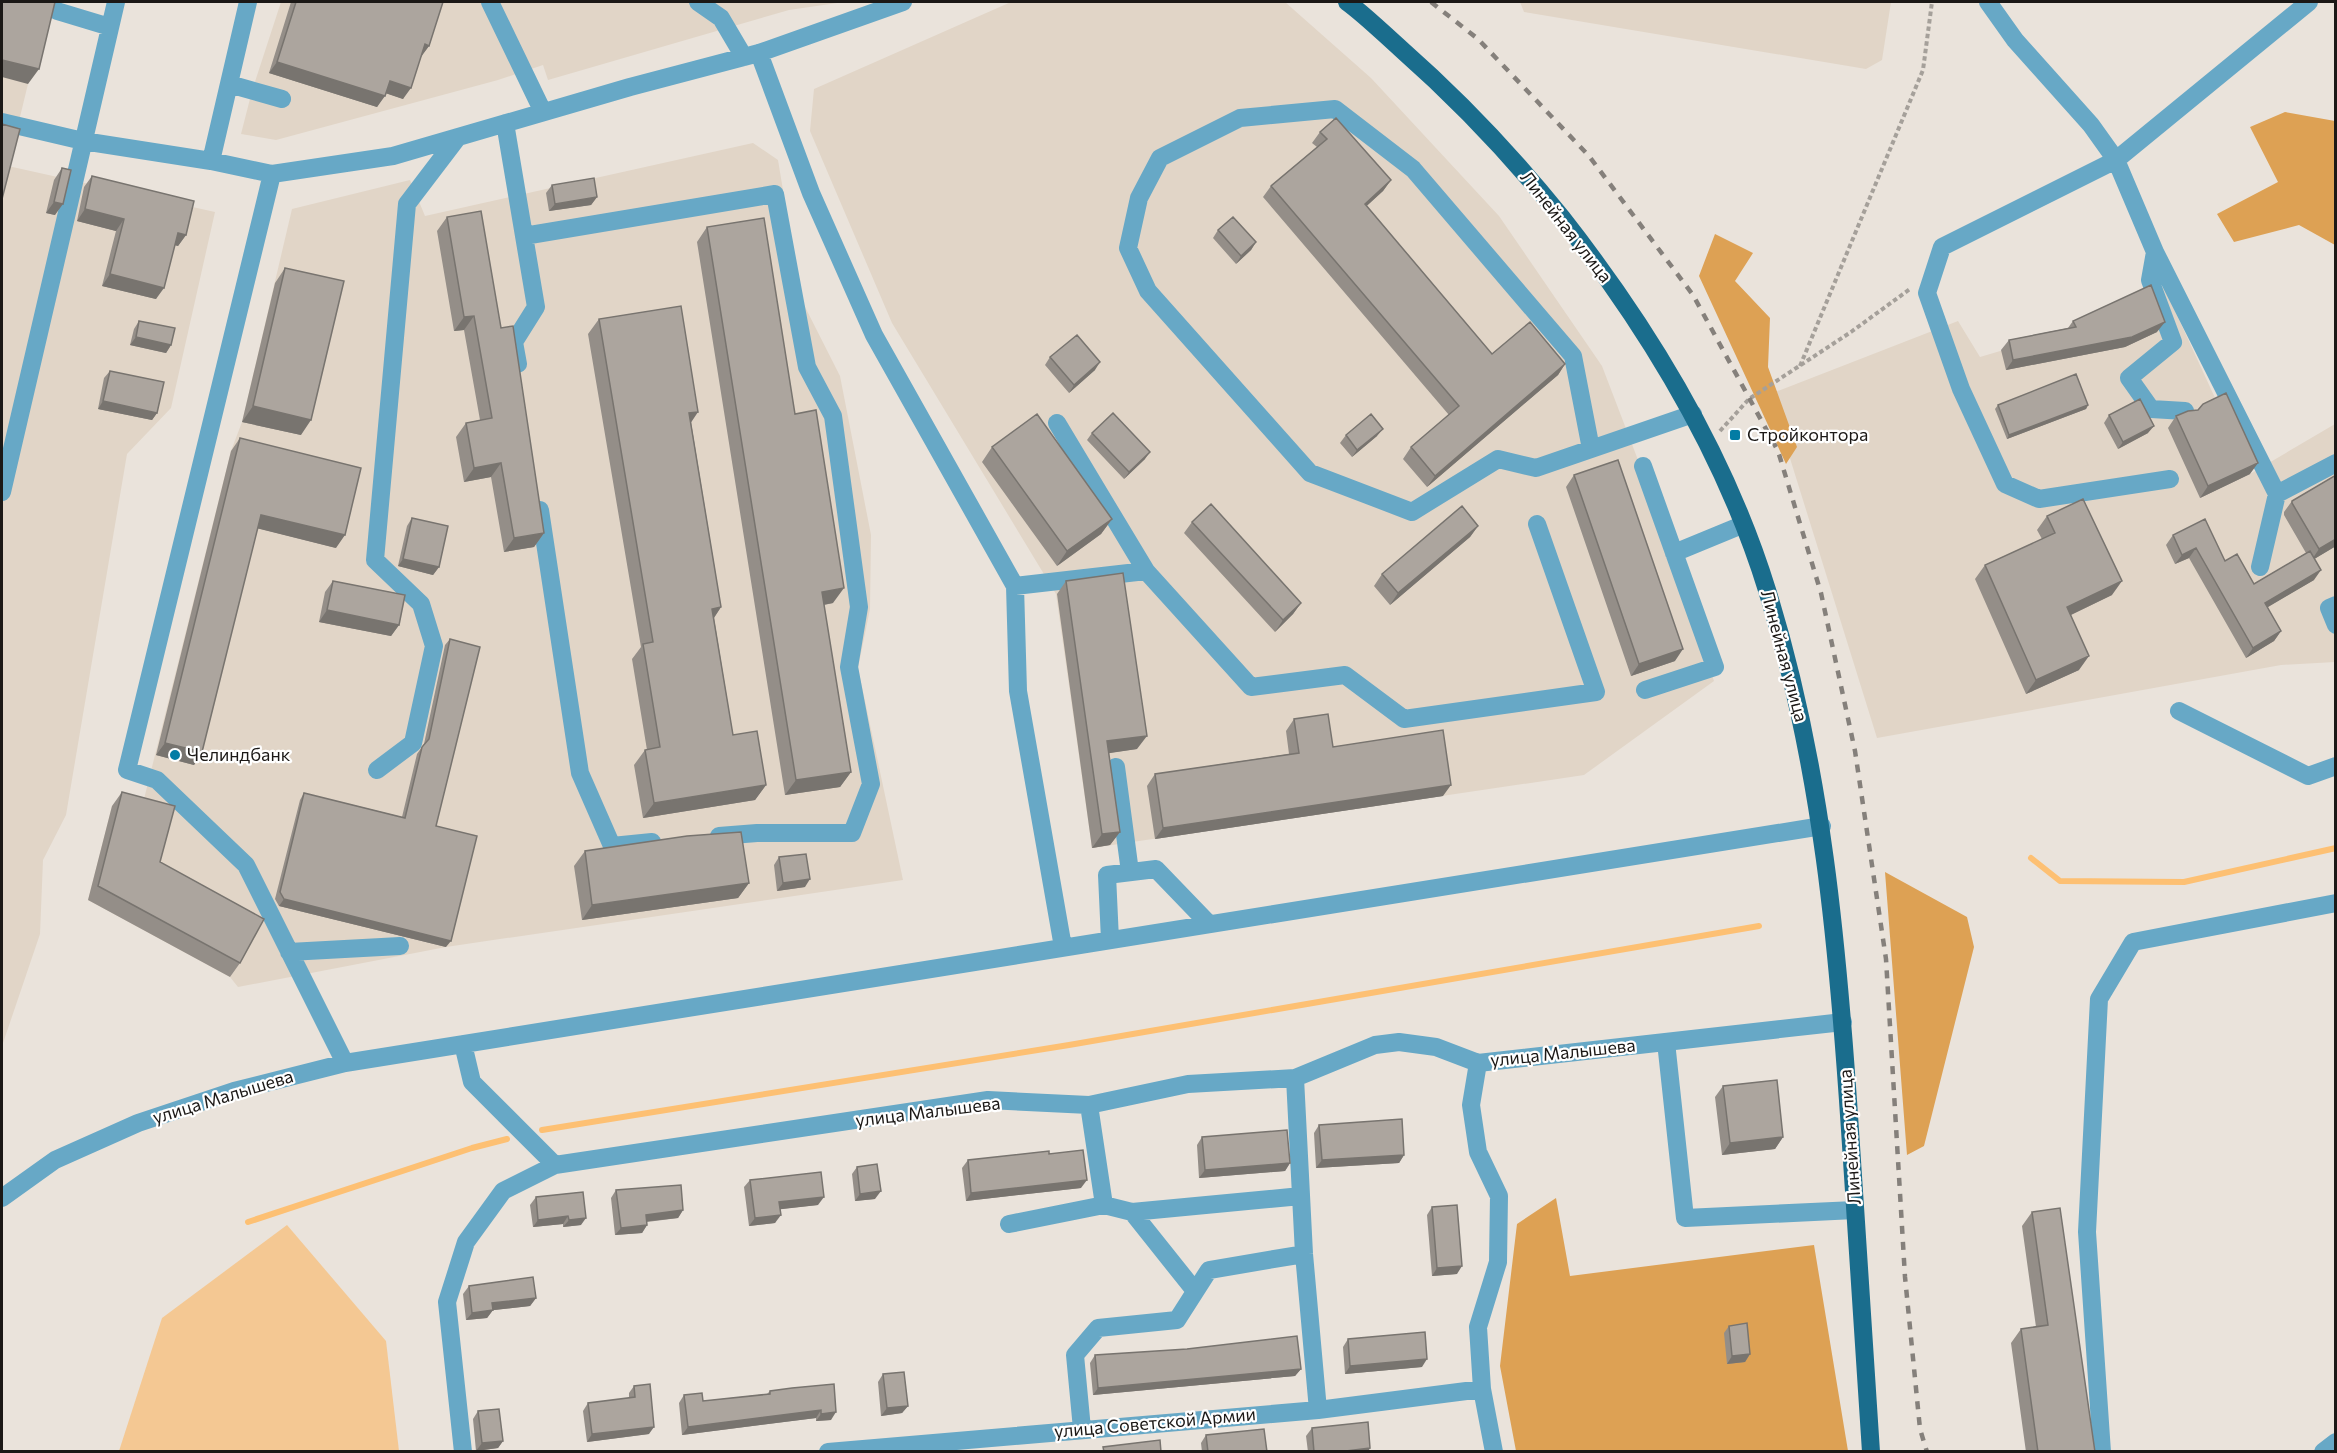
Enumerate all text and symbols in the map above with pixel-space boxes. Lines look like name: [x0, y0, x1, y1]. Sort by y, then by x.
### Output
street label: Линейная улица: [1516, 166, 1617, 287]
place label: Стройконтора: [1747, 423, 1868, 445]
marker: Стройконтора: [1728, 428, 1742, 442]
street label: Линейная улица: [1757, 587, 1813, 724]
place label: Челиндбанк: [187, 743, 291, 765]
marker: Челиндбанк: [168, 748, 182, 762]
street label: улица Малышева: [1489, 1033, 1637, 1071]
street label: улица Малышева: [150, 1064, 296, 1128]
street label: Линейная улица: [1833, 1069, 1865, 1205]
street label: улица Малышева: [854, 1091, 1002, 1131]
street label: улица Советской Армии: [1053, 1402, 1257, 1442]

